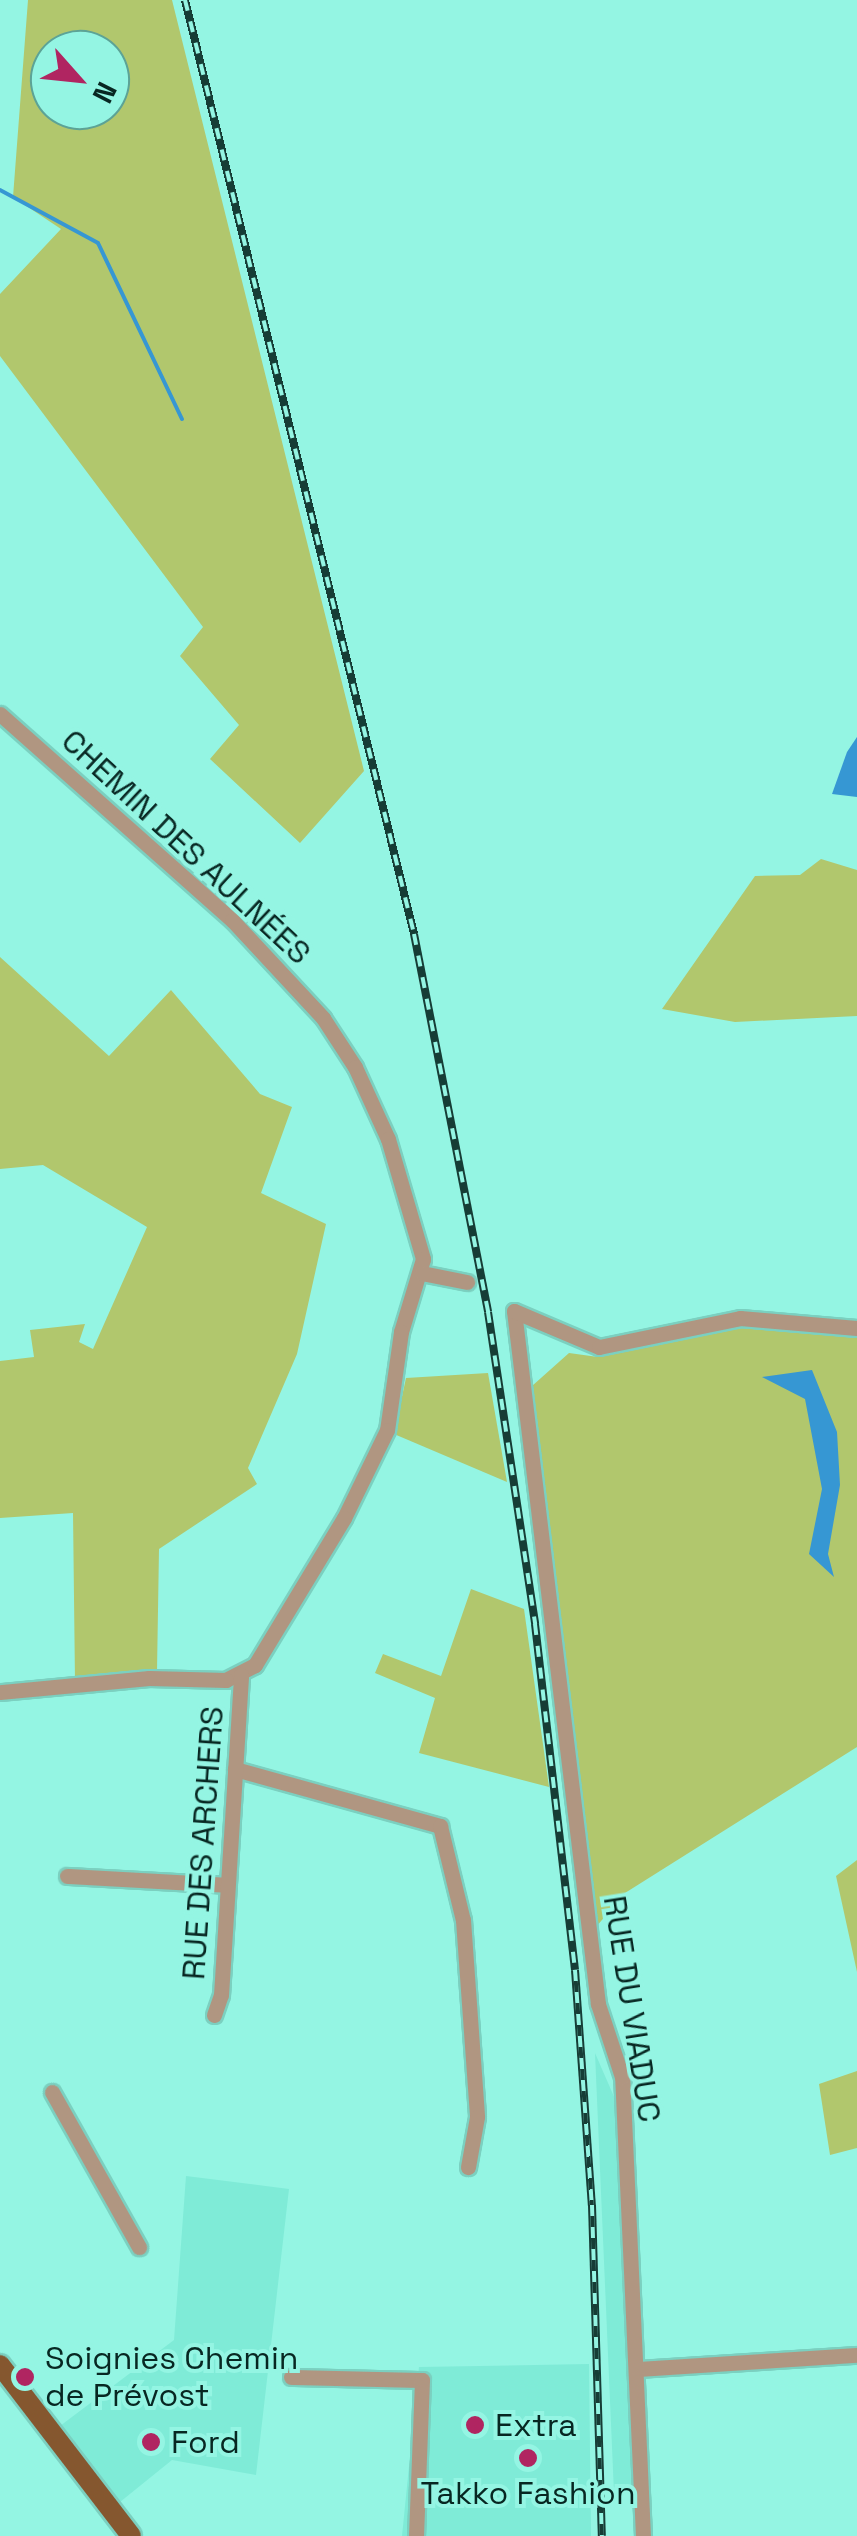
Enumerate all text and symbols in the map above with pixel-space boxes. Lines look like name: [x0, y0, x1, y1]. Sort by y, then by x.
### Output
north arrow: [30, 30, 130, 130]
text: N: [85, 76, 125, 109]
street label: CHEMIN DES AULNÉES: [53, 721, 319, 973]
street label: RUE DES ARCHERS: [174, 1705, 232, 1981]
street label: RUE DU VIADUC: [595, 1893, 669, 2125]
place label: Soignies Chemin de Prévost: [45, 2340, 298, 2415]
marker: Soignies Chemin de Prévost: [14, 2366, 36, 2388]
place label: Extra: [495, 2406, 577, 2444]
marker: Extra: [464, 2414, 486, 2436]
place label: Ford: [171, 2423, 240, 2461]
marker: Ford: [140, 2431, 162, 2453]
marker: Takko Fashion: [517, 2447, 539, 2469]
place label: Takko Fashion: [420, 2474, 636, 2512]

